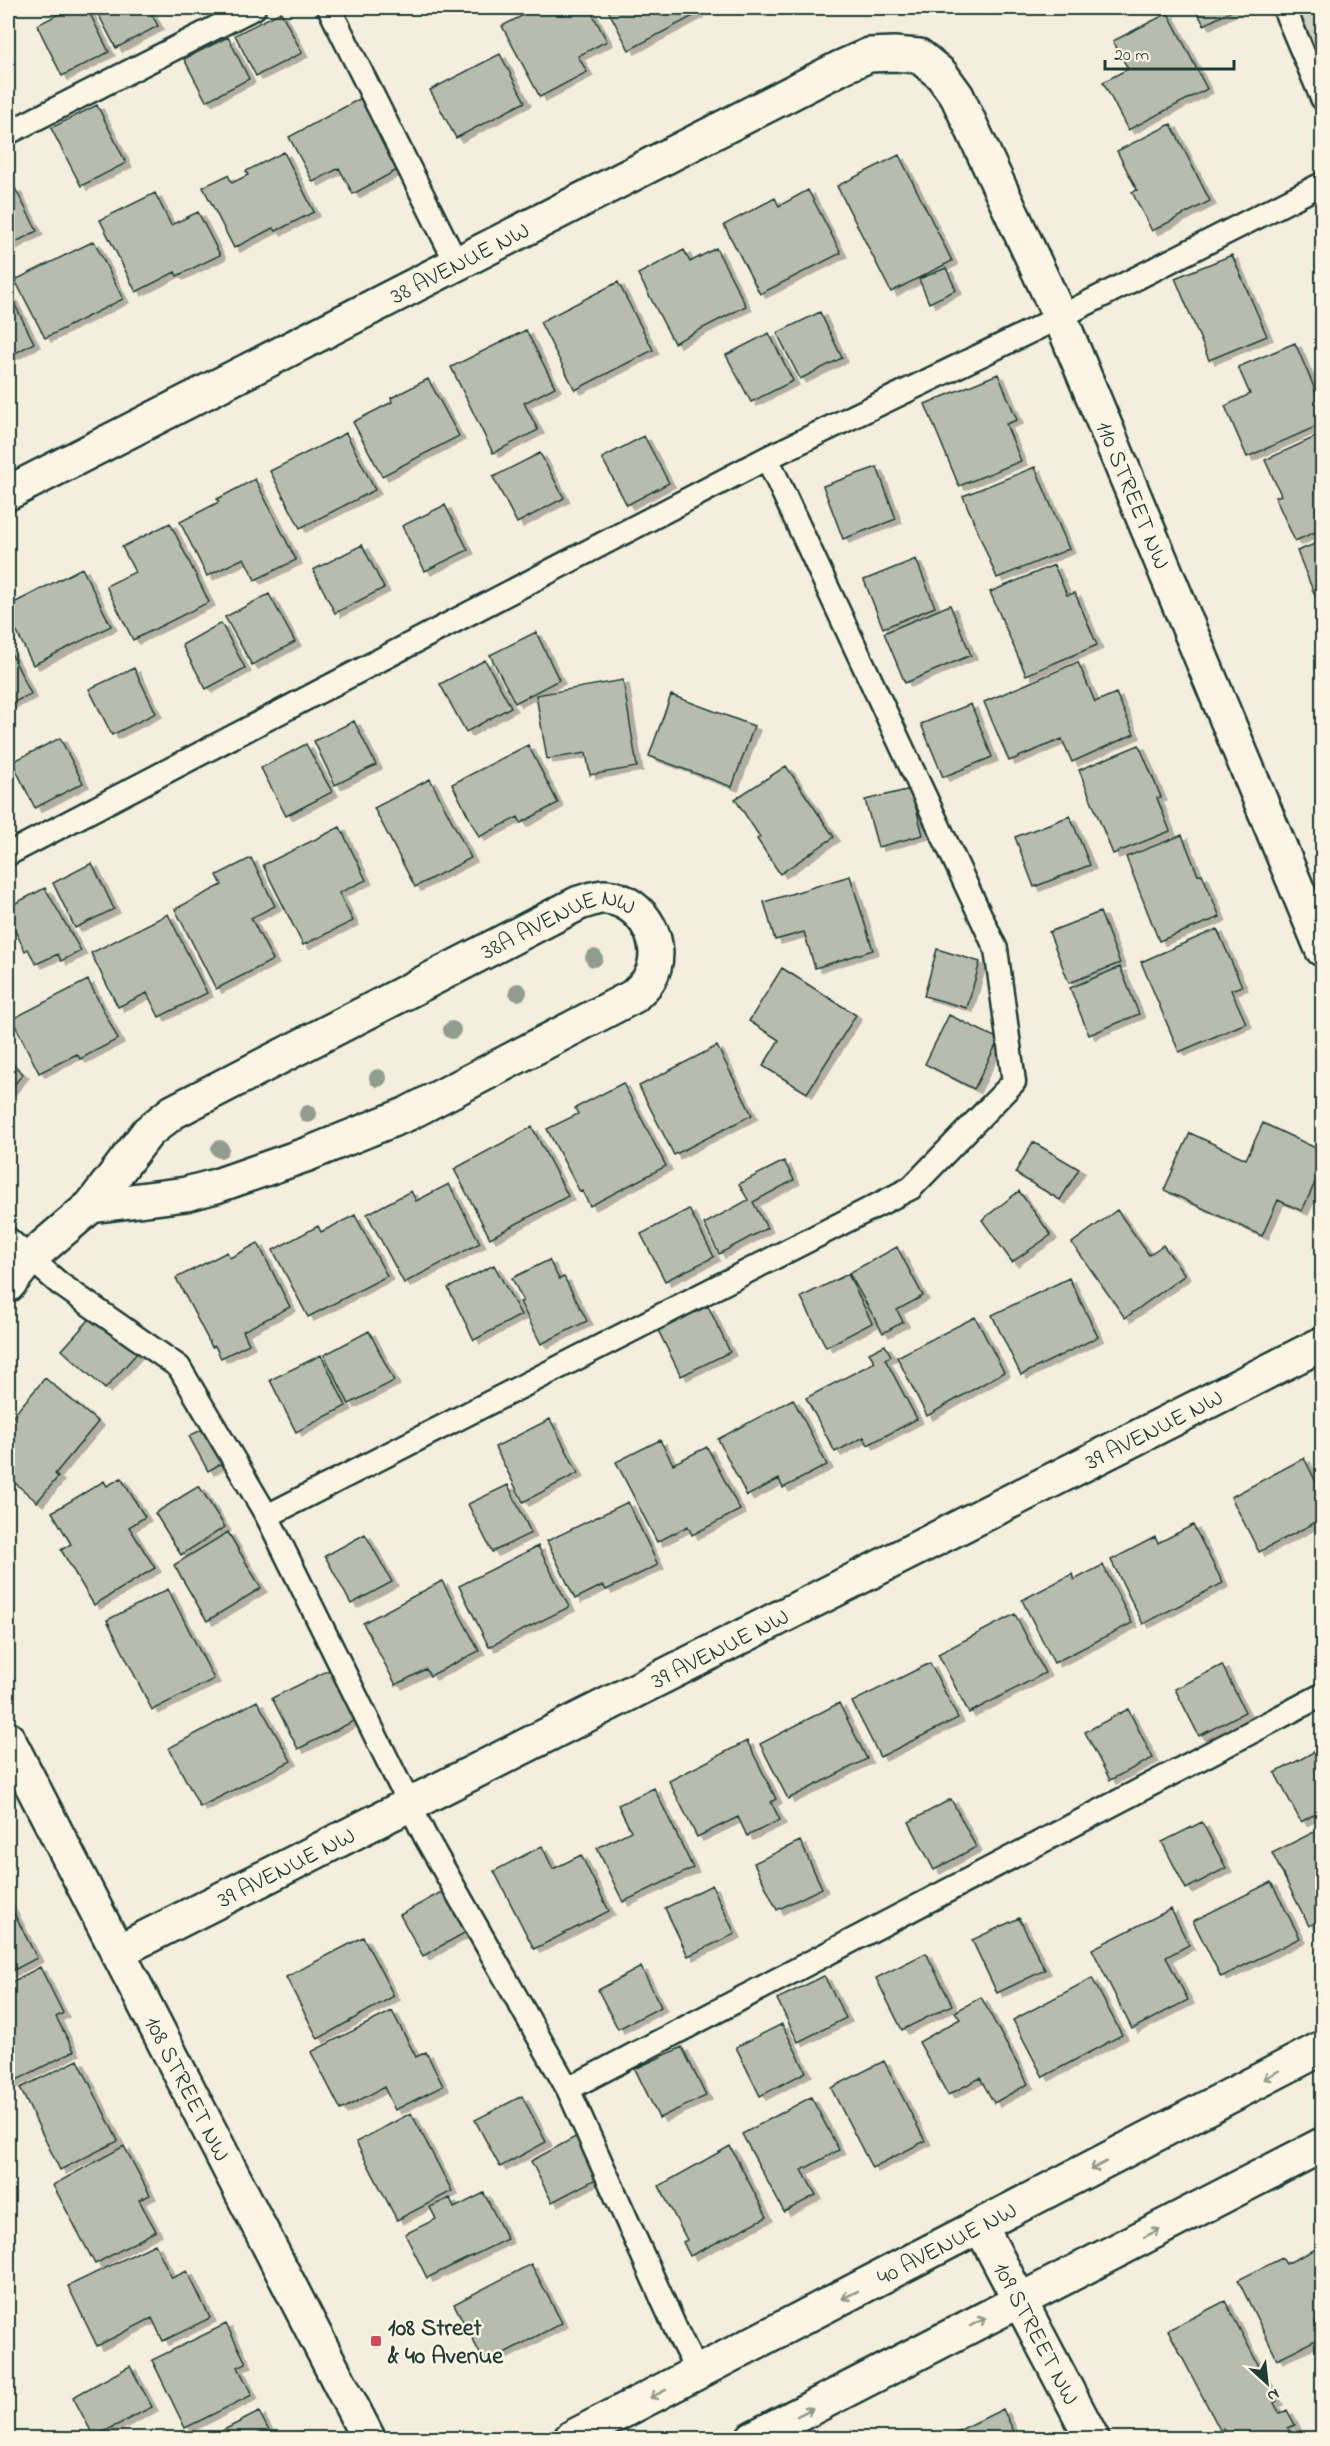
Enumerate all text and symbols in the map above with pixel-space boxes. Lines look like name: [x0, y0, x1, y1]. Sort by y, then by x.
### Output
scale bar: [1105, 33, 1234, 71]
text: 20 m: [1114, 43, 1149, 69]
street label: 38 AVENUE NW: [385, 214, 536, 315]
street label: 110 STREET NW: [1085, 416, 1178, 575]
street label: 38A AVENUE NW: [476, 881, 642, 970]
street label: 39 AVENUE NW: [1080, 1382, 1230, 1481]
street label: 39 AVENUE NW: [646, 1601, 796, 1700]
street label: 39 AVENUE NW: [212, 1820, 362, 1919]
street label: 108 STREET NW: [134, 2011, 238, 2168]
one-way arrow: [1262, 2070, 1280, 2082]
one-way arrow: [1090, 2160, 1107, 2172]
street label: 40 AVENUE NW: [871, 2194, 1024, 2296]
one-way arrow: [1142, 2227, 1160, 2238]
street label: 109 STREET NW: [983, 2257, 1087, 2412]
one-way arrow: [842, 2289, 860, 2301]
place label: 108 Street & 40 Avenue: [387, 2312, 504, 2375]
one-way arrow: [969, 2316, 987, 2328]
marker: 108 Street & 40 Avenue: [369, 2334, 383, 2348]
north arrow: [1237, 2353, 1297, 2413]
text: N: [1262, 2381, 1283, 2408]
one-way arrow: [650, 2389, 668, 2400]
one-way arrow: [796, 2406, 813, 2418]

